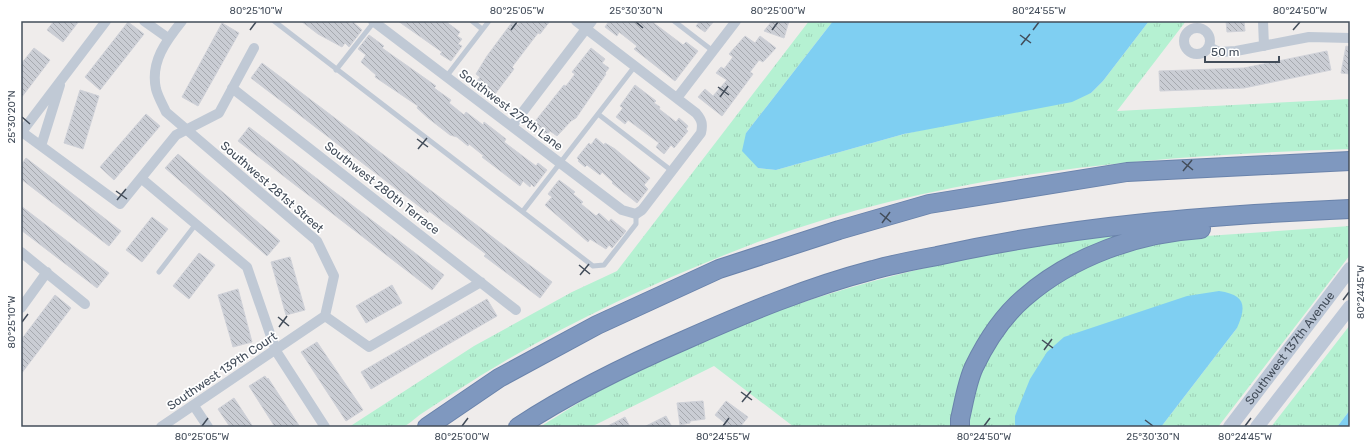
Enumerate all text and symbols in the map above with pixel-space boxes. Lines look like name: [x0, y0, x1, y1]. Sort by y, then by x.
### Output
text: 80°25'10"W: [230, 5, 282, 17]
text: 80°25'05"W: [490, 5, 544, 17]
text: 25°30'30"N: [609, 5, 663, 17]
text: 80°25'00"W: [750, 5, 806, 17]
text: 80°24'55"W: [1012, 5, 1066, 17]
text: 80°24'50"W: [1273, 5, 1327, 17]
scale bar: [1205, 38, 1279, 64]
text: 50 m: [1211, 45, 1239, 59]
street label: Southwest 279th Lane: [456, 66, 566, 154]
text: 25°30'20"N: [6, 90, 18, 144]
street label: Southwest 281st Street: [218, 139, 327, 236]
street label: Southwest 280th Terrace: [322, 139, 442, 237]
text: 80°24'45"W: [1355, 265, 1367, 319]
street label: Southwest 137th Avenue: [1242, 288, 1338, 408]
text: 80°25'10"W: [6, 296, 18, 348]
street label: Southwest 139th Court: [165, 329, 280, 413]
text: 80°25'05"W: [175, 431, 229, 443]
text: 80°25'00"W: [434, 431, 490, 443]
text: 80°24'55"W: [696, 431, 750, 443]
text: 80°24'50"W: [957, 431, 1011, 443]
text: 25°30'30"N: [1126, 431, 1180, 443]
text: 80°24'45"W: [1218, 431, 1272, 443]

